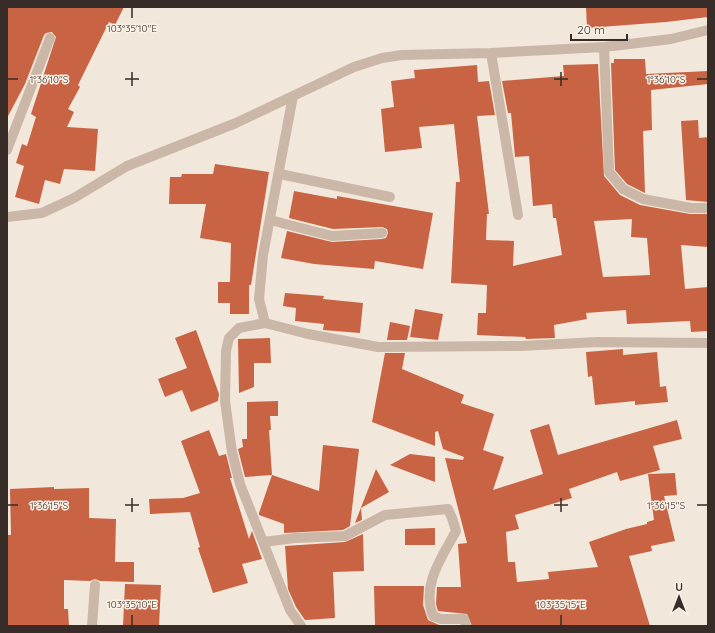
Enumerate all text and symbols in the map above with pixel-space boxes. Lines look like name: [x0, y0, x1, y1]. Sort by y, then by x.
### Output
scale bar: [571, 16, 627, 42]
text: 103°35'10"E: [107, 22, 157, 35]
text: 20 m: [577, 22, 605, 37]
text: 1°36'10"S: [30, 73, 69, 86]
text: 1°36'10"S: [647, 73, 686, 86]
text: 1°36'15"S: [30, 499, 68, 512]
text: 1°36'15"S: [647, 499, 685, 512]
north arrow: [659, 577, 699, 617]
text: U: [675, 580, 683, 594]
text: 103°35'10"E: [107, 598, 157, 611]
text: 103°35'15"E: [536, 598, 586, 611]

